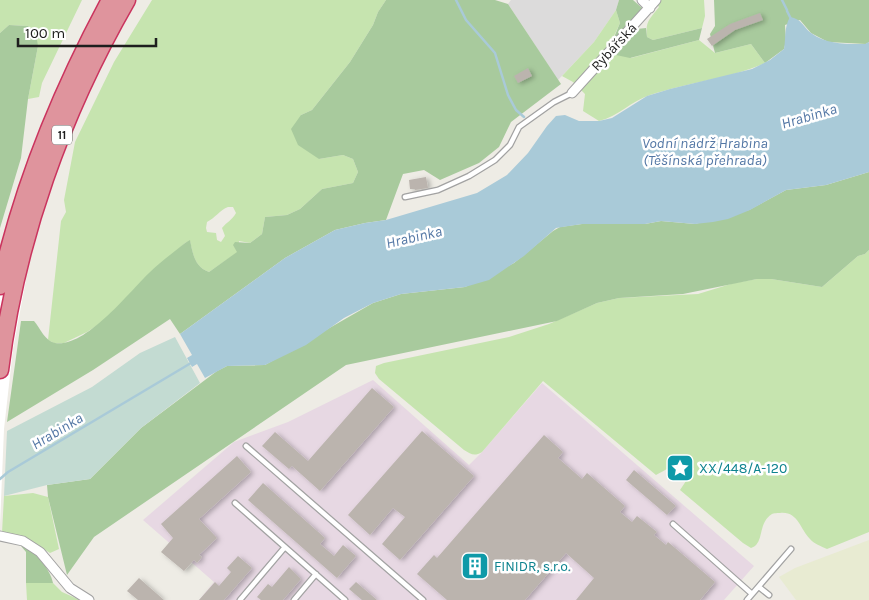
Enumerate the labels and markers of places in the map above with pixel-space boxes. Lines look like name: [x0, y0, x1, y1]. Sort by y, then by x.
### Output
place icon: XX/448/A-120: [665, 453, 695, 483]
place label: XX/448/A-120: [699, 460, 787, 477]
building icon: FINIDR, s.r.o.: [460, 551, 490, 581]
place label: FINIDR, s.r.o.: [494, 558, 571, 575]

